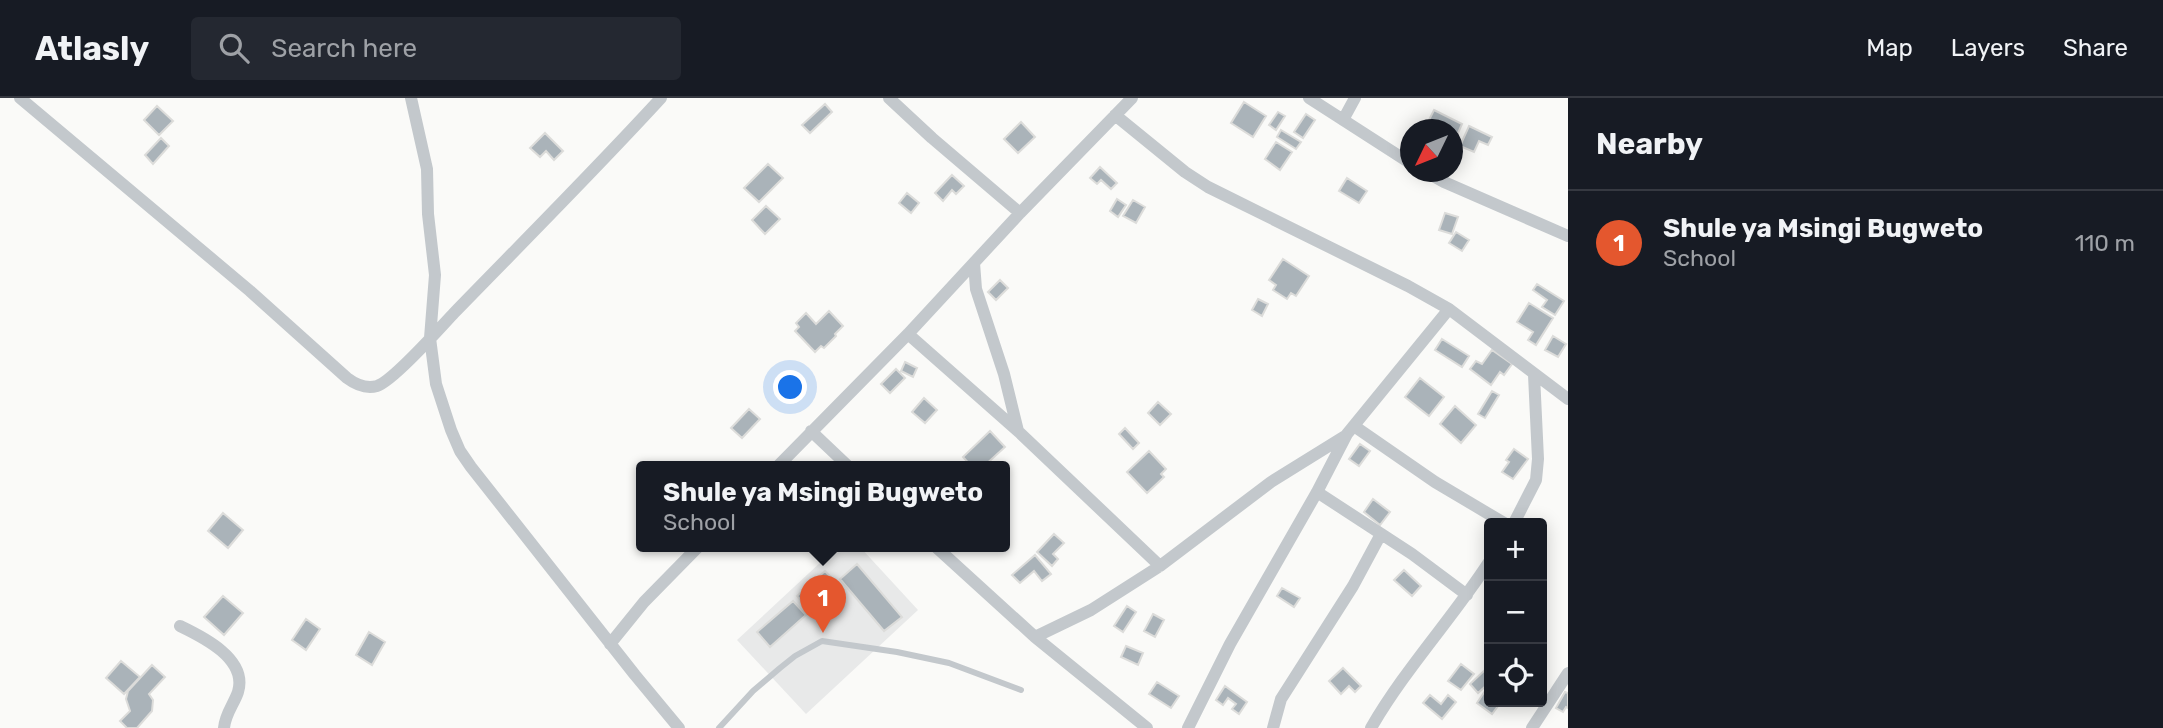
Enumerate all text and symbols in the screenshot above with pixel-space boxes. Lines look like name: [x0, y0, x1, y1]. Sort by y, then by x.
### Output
search box: [191, 17, 681, 80]
text: Atlasly: [35, 29, 149, 68]
icon: search: [215, 29, 253, 67]
text: Search here: [271, 33, 417, 64]
text: Map: [1866, 34, 1913, 62]
text: Layers: [1951, 34, 2025, 62]
text: Share: [2063, 34, 2128, 62]
north arrow: [1400, 119, 1463, 182]
text: Nearby: [1596, 126, 1703, 162]
text: Shule ya Msingi Bugweto: [1663, 213, 1983, 244]
text: 1: [1613, 229, 1625, 257]
text: 110 m: [2075, 229, 2135, 257]
text: School: [1663, 244, 1736, 272]
your location: [773, 370, 807, 404]
popup: [636, 461, 1010, 552]
text: Shule ya Msingi Bugweto: [663, 477, 983, 508]
text: School: [663, 508, 736, 536]
map controls: [1484, 518, 1547, 707]
button: +: [1484, 518, 1547, 581]
pin: 1: [800, 575, 846, 633]
button: −: [1484, 581, 1547, 644]
button: locate: [1484, 644, 1547, 707]

